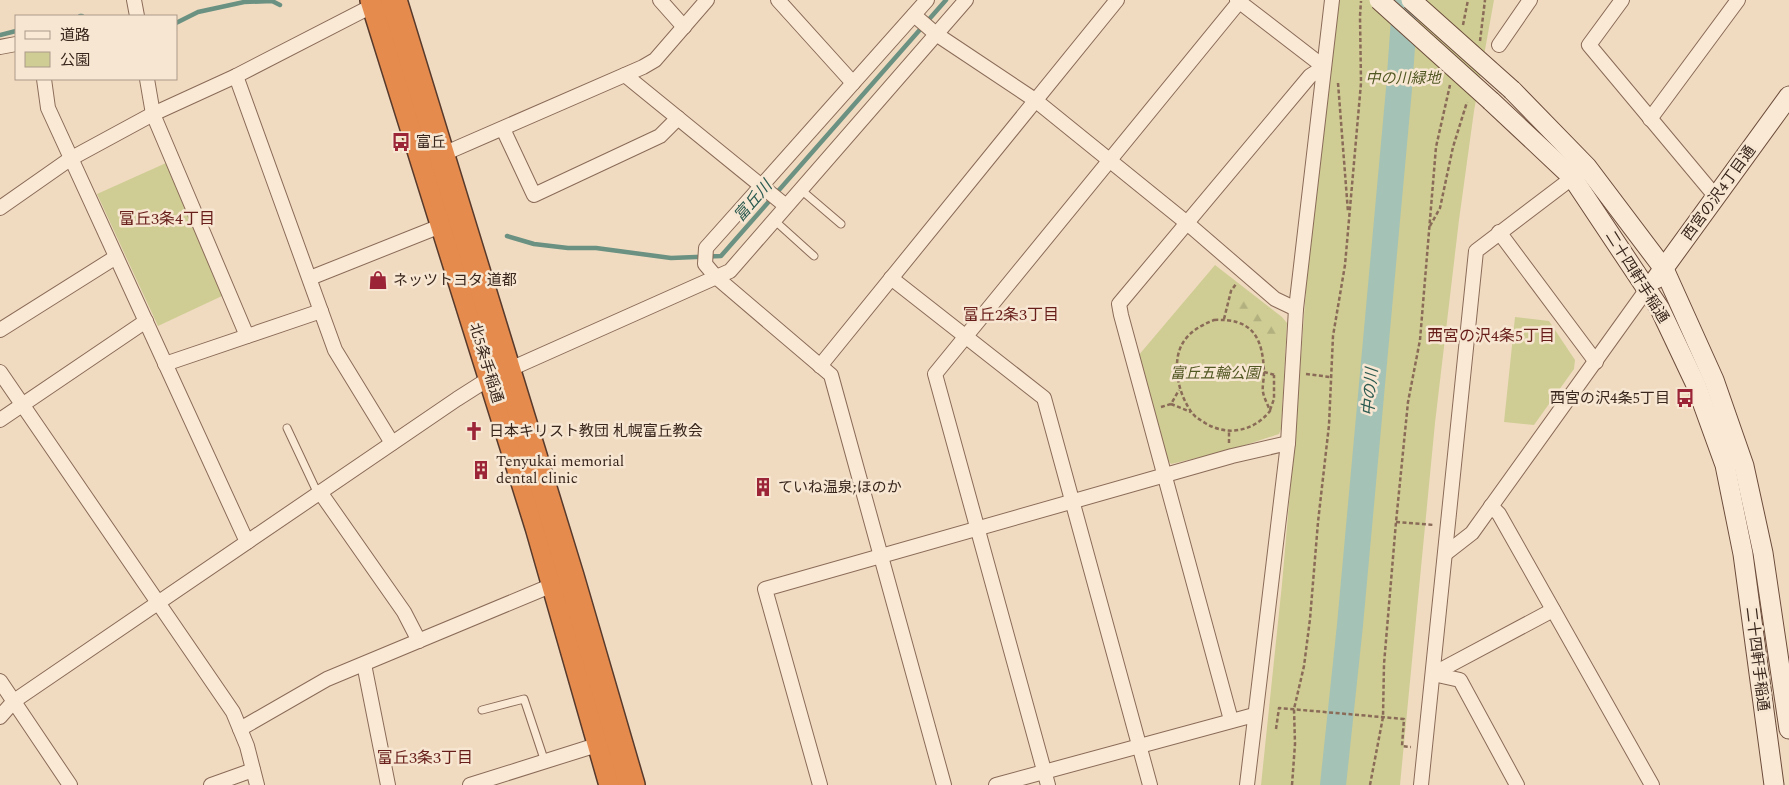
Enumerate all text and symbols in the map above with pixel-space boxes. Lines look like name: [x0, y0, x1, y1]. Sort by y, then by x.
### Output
legend: [15, 15, 178, 80]
text: 道路: [60, 24, 90, 47]
text: 公園: [60, 49, 90, 72]
park label: 中の川緑地: [1365, 67, 1442, 90]
bus stop icon: 富丘: [390, 131, 412, 153]
place label: 富丘: [416, 131, 446, 154]
street label: 西宮の沢4丁目通: [1677, 141, 1761, 245]
water label: 富丘川: [728, 174, 779, 227]
district label: 富丘3条4丁目: [119, 207, 215, 231]
street label: 二十四軒手稲通: [1599, 226, 1675, 328]
shop icon: ネッツトヨタ 道都: [367, 269, 389, 291]
place label: ネッツトヨタ 道都: [393, 269, 517, 292]
district label: 富丘2条3丁目: [963, 303, 1059, 327]
street label: 北5条手稲通: [463, 320, 509, 406]
district label: 西宮の沢4条5丁目: [1427, 324, 1555, 348]
park label: 富丘五輪公園: [1170, 362, 1262, 385]
water label: 中の川: [1356, 365, 1384, 417]
place label: 西宮の沢4条5丁目: [1550, 387, 1670, 410]
bus stop icon: 西宮の沢4条5丁目: [1674, 387, 1696, 409]
church icon: 日本キリスト教団 札幌富丘教会: [463, 420, 485, 442]
place label: 日本キリスト教団 札幌富丘教会: [489, 420, 703, 443]
place label: Tenyukai memorial dental clinic: [496, 450, 624, 490]
building icon: Tenyukai memorial dental clinic: [470, 459, 492, 481]
building icon: ていね温泉;ほのか: [752, 476, 774, 498]
place label: ていね温泉;ほのか: [778, 476, 902, 499]
street label: 二十四軒手稲通: [1739, 605, 1775, 713]
district label: 富丘3条3丁目: [377, 746, 473, 770]

